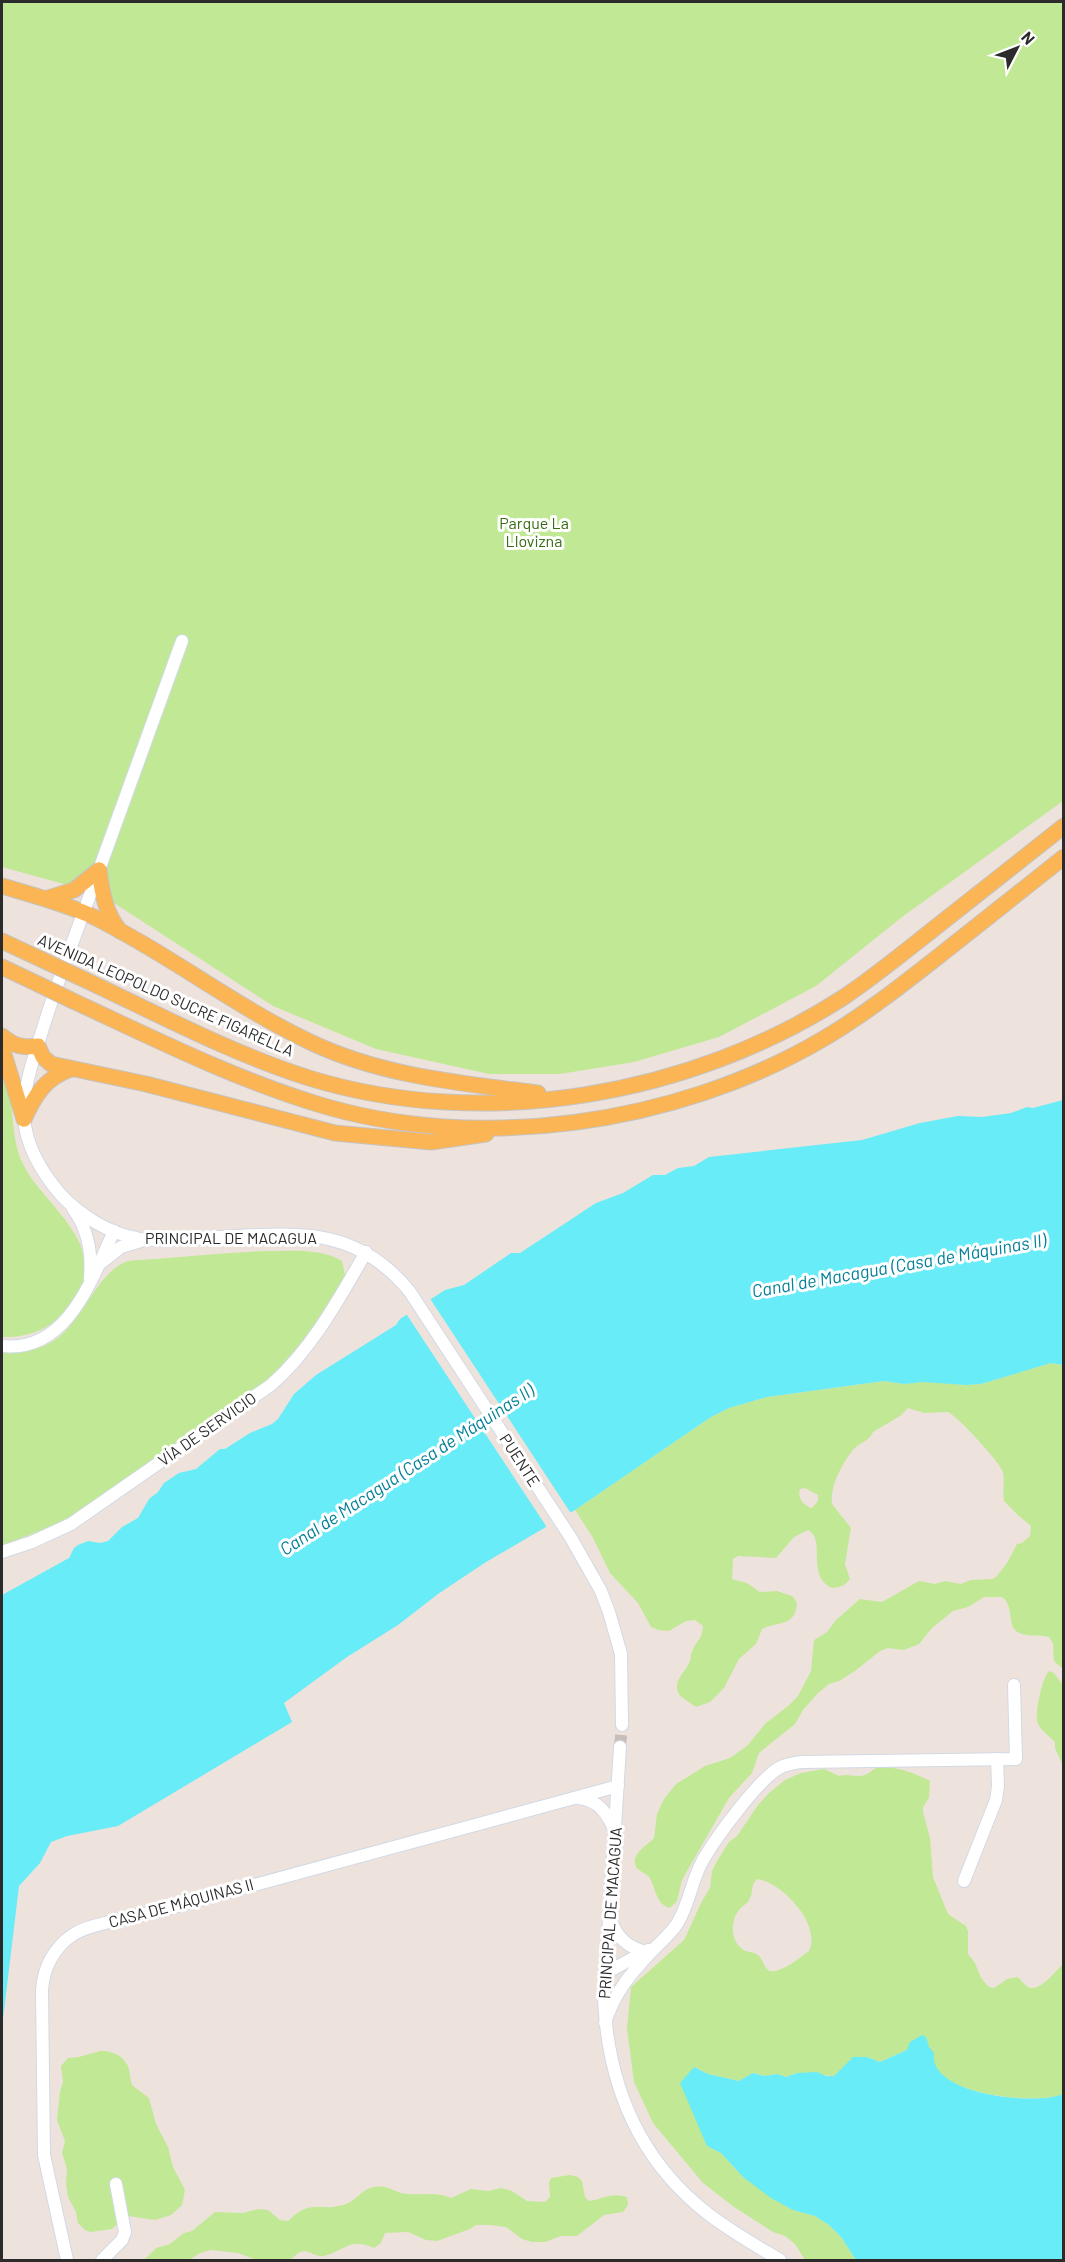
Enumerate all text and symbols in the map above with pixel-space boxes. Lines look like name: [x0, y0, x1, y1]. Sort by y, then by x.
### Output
north arrow: [987, 18, 1047, 78]
text: N: [1018, 27, 1039, 48]
park label: Parque La Llovizna: [499, 513, 569, 550]
street label: AVENIDA LEOPOLDO SUCRE FIGARELLA: [35, 929, 297, 1060]
street label: PRINCIPAL DE MACAGUA: [145, 1228, 317, 1247]
water label: Canal de Macagua (Casa de Máquinas II): [750, 1228, 1049, 1302]
water label: Canal de Macagua (Casa de Máquinas II): [275, 1378, 539, 1560]
street label: VÍA DE SERVICIO: [154, 1388, 259, 1469]
street label: PUENTE: [496, 1430, 544, 1490]
street label: PRINCIPAL DE MACAGUA: [594, 1826, 625, 1999]
street label: CASA DE MÁQUINAS II: [106, 1874, 255, 1931]

